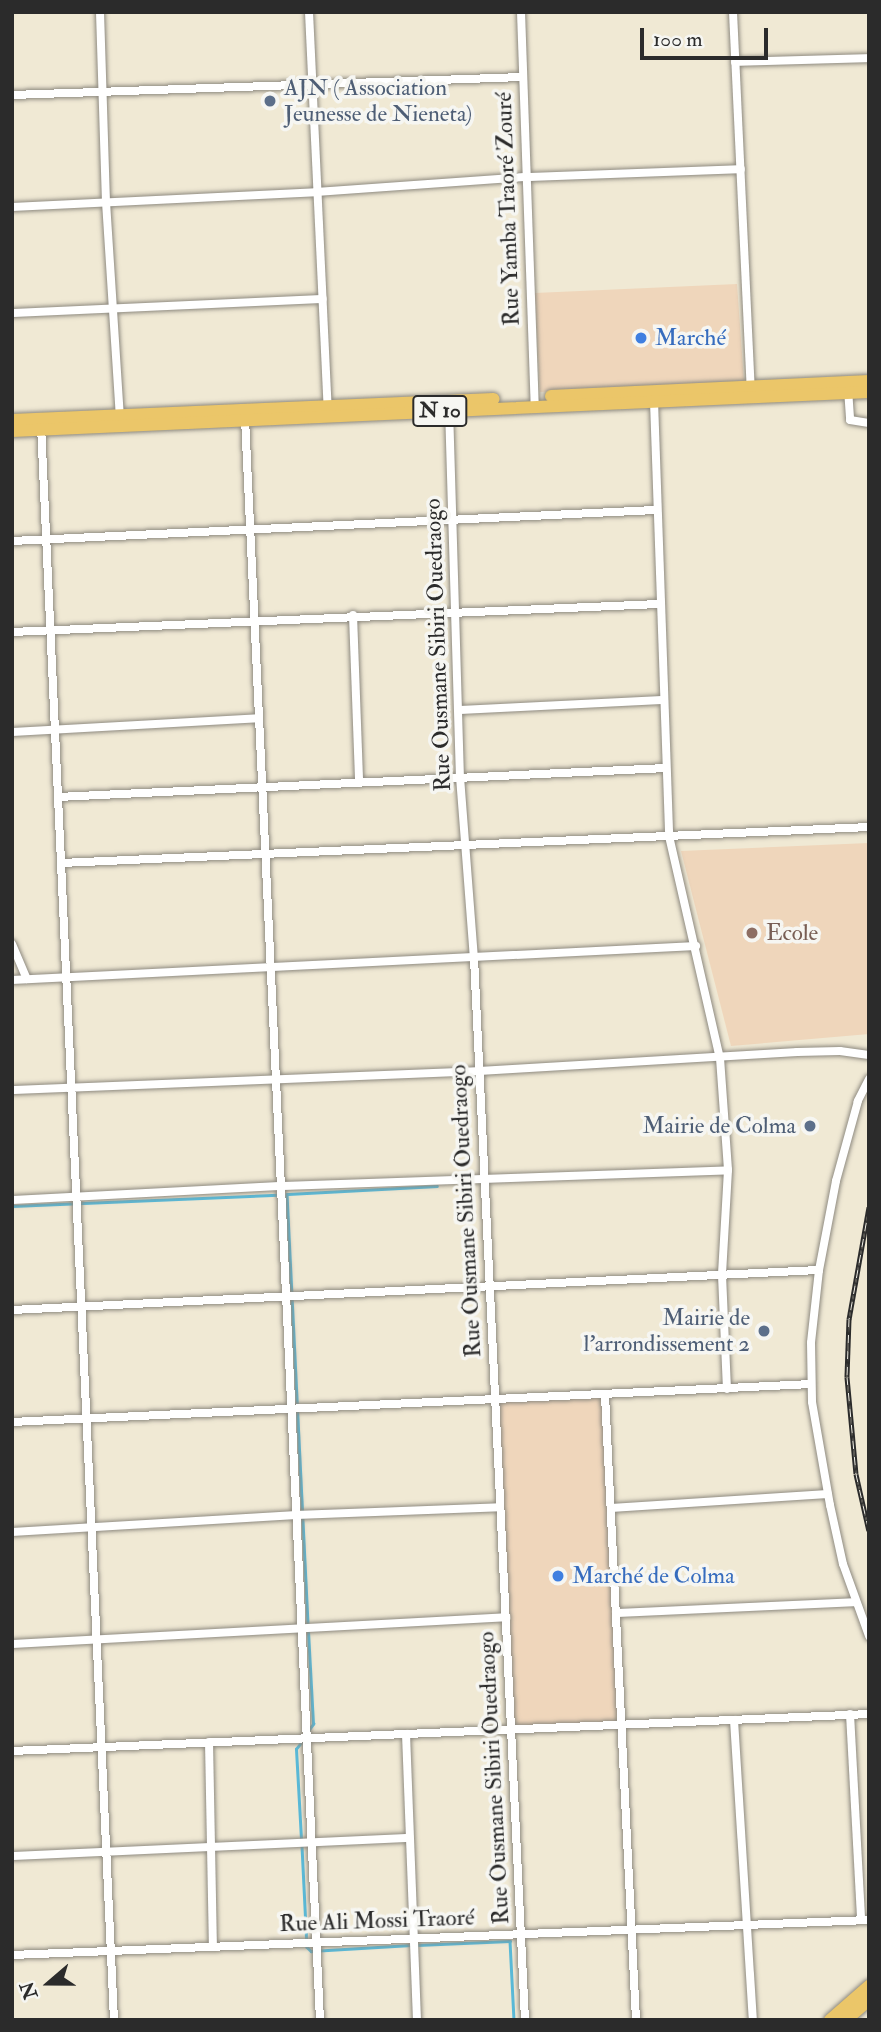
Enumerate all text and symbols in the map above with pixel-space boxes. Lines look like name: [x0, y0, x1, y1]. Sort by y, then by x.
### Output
scale bar: [643, 14, 771, 58]
text: 100 m: [653, 26, 703, 53]
place label: AJN ( Association Jeunesse de Nieneta): [284, 74, 472, 128]
street label: Rue Yamba Traoré Zouré: [490, 92, 526, 326]
marker: AJN ( Association Jeunesse de Nieneta): [262, 93, 278, 109]
place label: Marché: [655, 324, 726, 352]
marker: Marché: [633, 330, 649, 346]
road number: N 10: [412, 394, 468, 428]
street label: Rue Ousmane Sibiri Ouedraogo: [419, 498, 457, 792]
place label: Ecole: [766, 919, 818, 947]
marker: Ecole: [744, 925, 760, 941]
street label: Rue Ousmane Sibiri Ouedraogo: [445, 1064, 487, 1358]
place label: Mairie de Colma: [642, 1112, 796, 1140]
marker: Mairie de Colma: [802, 1118, 818, 1134]
place label: Mairie de l'arrondissement 2: [583, 1304, 750, 1358]
marker: Mairie de l'arrondissement 2: [756, 1323, 772, 1339]
place label: Marché de Colma: [572, 1562, 735, 1590]
marker: Marché de Colma: [550, 1568, 566, 1584]
street label: Rue Ousmane Sibiri Ouedraogo: [473, 1631, 515, 1925]
street label: Rue Ali Mossi Traoré: [279, 1904, 475, 1938]
north arrow: [14, 1948, 84, 2018]
text: N: [15, 1978, 43, 2002]

